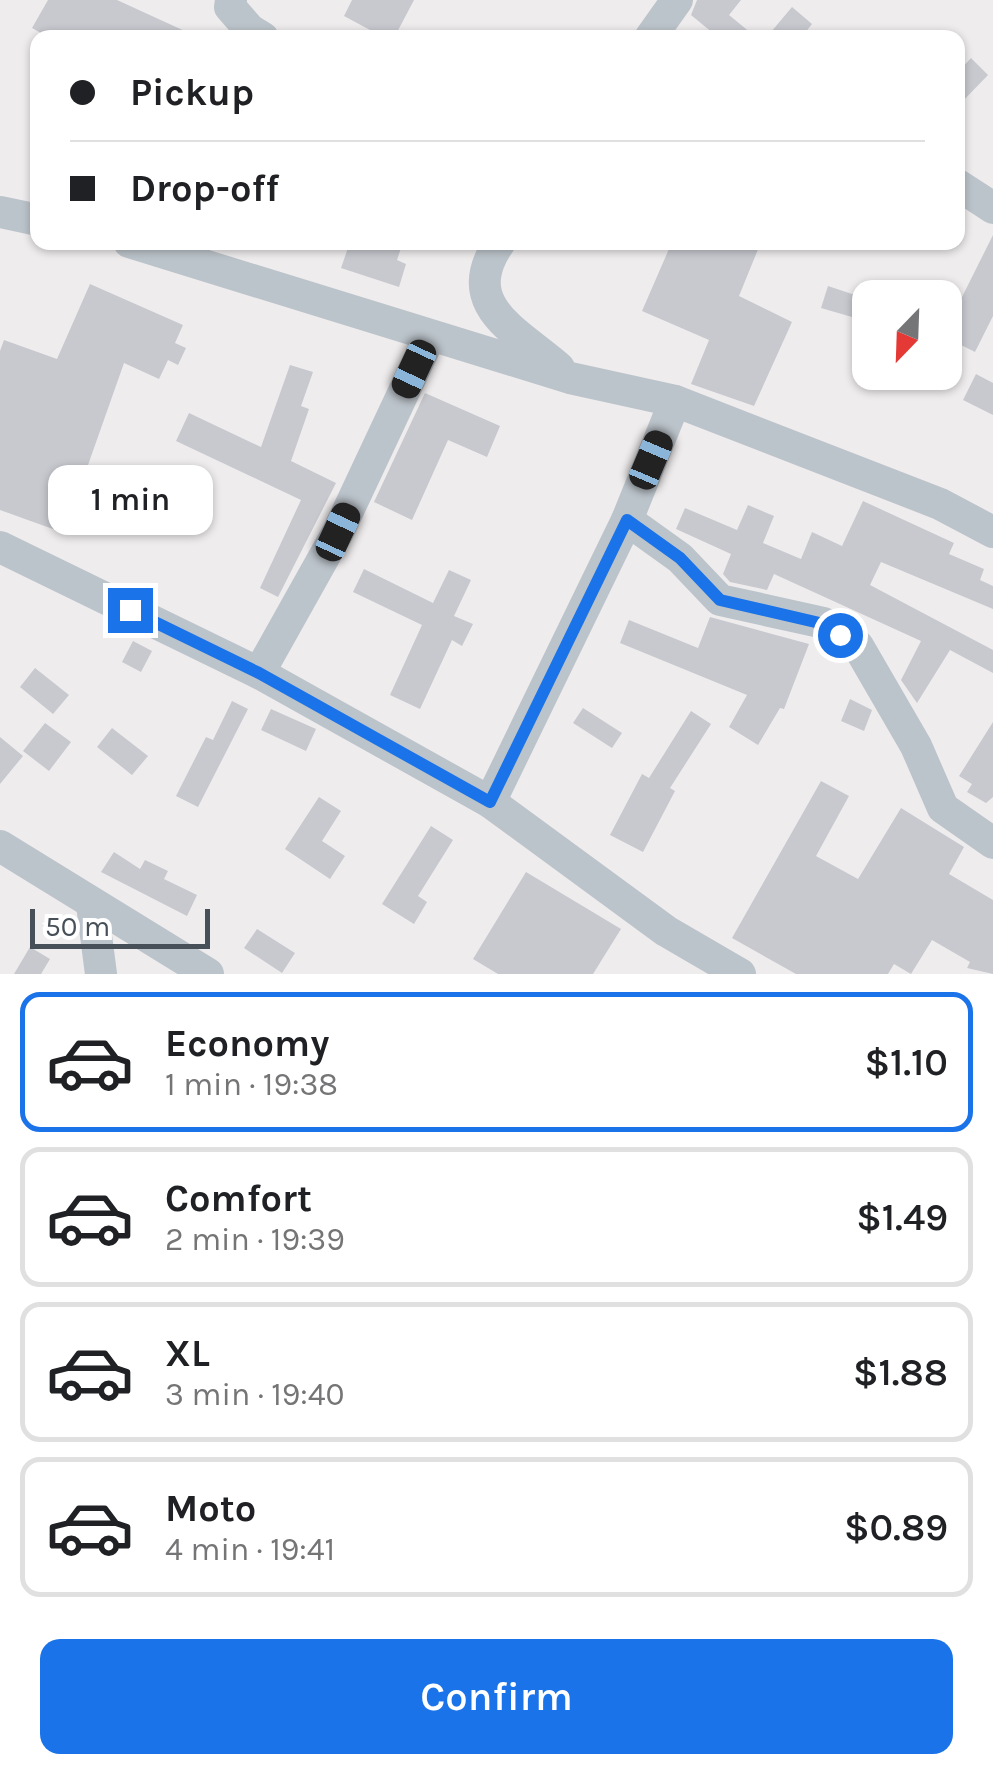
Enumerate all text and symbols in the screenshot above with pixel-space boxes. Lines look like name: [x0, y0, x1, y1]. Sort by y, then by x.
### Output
text: Pickup: [130, 70, 254, 115]
text: Drop-off: [130, 166, 279, 211]
north arrow: [852, 280, 962, 390]
map controls: [852, 280, 962, 390]
car: [388, 335, 440, 403]
car: [625, 427, 677, 493]
callout: 1 min: [48, 465, 212, 535]
text: 1 min: [91, 481, 170, 518]
car: [312, 498, 364, 566]
route end: [108, 588, 153, 633]
route start: [818, 613, 863, 658]
scale bar: [30, 904, 210, 948]
text: 50 m: [45, 910, 110, 943]
icon: car: [45, 1017, 135, 1107]
text: Economy: [165, 1021, 329, 1066]
text: $1.10: [864, 1040, 948, 1085]
text: 1 min · 19:38: [165, 1066, 338, 1103]
icon: car: [45, 1172, 135, 1262]
text: Comfort: [165, 1176, 312, 1221]
text: $1.49: [856, 1195, 948, 1240]
text: 2 min · 19:39: [165, 1221, 345, 1258]
icon: car: [45, 1327, 135, 1417]
text: XL: [165, 1331, 210, 1376]
text: $1.88: [853, 1350, 948, 1395]
text: 3 min · 19:40: [165, 1376, 345, 1413]
icon: car: [45, 1482, 135, 1572]
text: Moto: [165, 1486, 256, 1531]
text: $0.89: [844, 1505, 948, 1550]
text: 4 min · 19:41: [165, 1531, 335, 1568]
button: Confirm: [40, 1639, 953, 1754]

